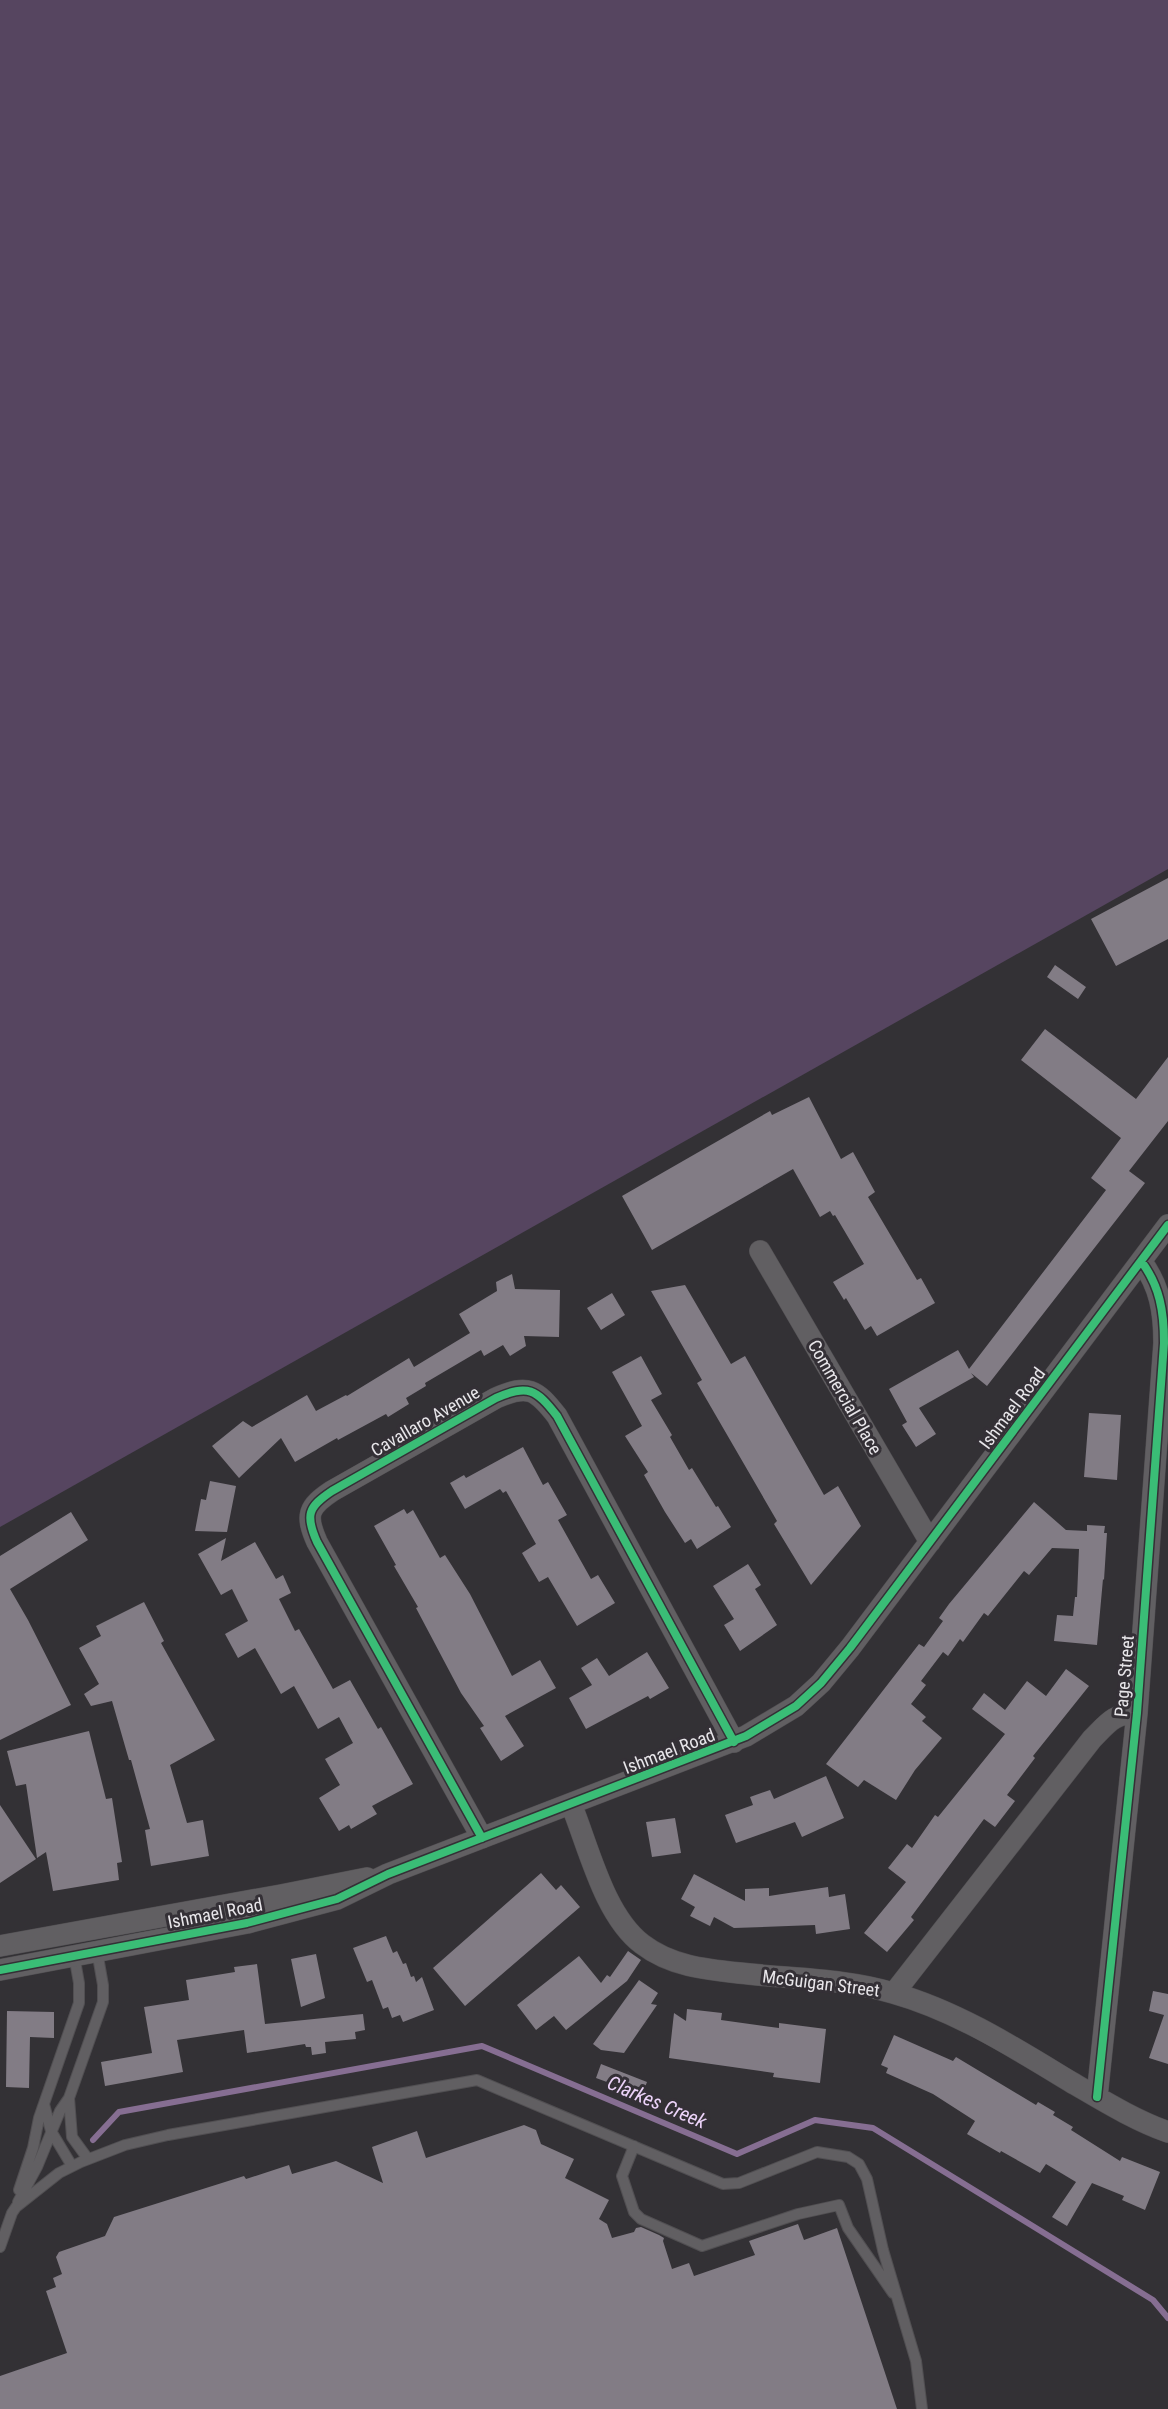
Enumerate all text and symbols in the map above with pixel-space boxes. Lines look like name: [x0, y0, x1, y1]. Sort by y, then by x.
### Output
street label: Commercial Place: [804, 1336, 886, 1458]
street label: Ishmael Road: [975, 1363, 1049, 1453]
street label: Cavallaro Avenue: [367, 1381, 483, 1461]
street label: Page Street: [1110, 1634, 1138, 1718]
street label: Ishmael Road: [620, 1724, 718, 1778]
street label: Ishmael Road: [166, 1893, 264, 1933]
street label: McGuigan Street: [761, 1965, 881, 2001]
water label: Clarkes Creek: [604, 2070, 711, 2134]

